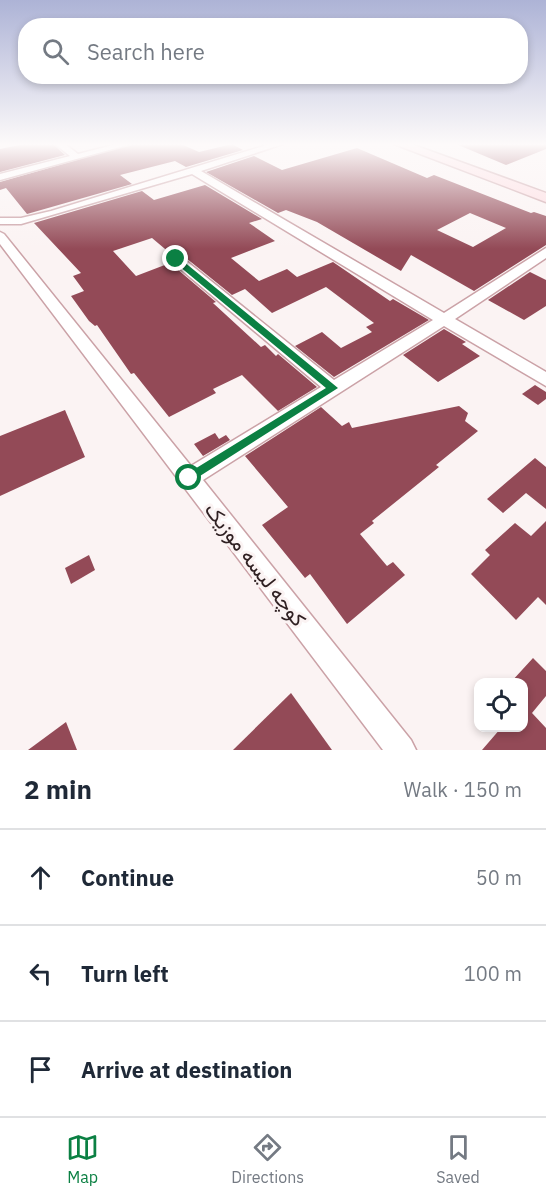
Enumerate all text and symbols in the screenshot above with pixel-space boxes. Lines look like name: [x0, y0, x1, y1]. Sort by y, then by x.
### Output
search box: [18, 18, 528, 84]
icon: search: [39, 35, 72, 68]
text: Search here: [87, 37, 205, 66]
route end: [162, 245, 188, 271]
route start: [175, 464, 201, 490]
street label: کوچه لیسه موزیک: [198, 496, 313, 632]
map controls: [474, 678, 528, 732]
button: locate: [474, 678, 528, 732]
text: 2 min: [24, 772, 92, 806]
text: Walk · 150 m: [404, 776, 522, 803]
icon: ahead: [24, 861, 57, 894]
text: Continue: [81, 863, 174, 892]
text: 50 m: [476, 864, 522, 891]
icon: left: [24, 957, 57, 990]
text: Turn left: [81, 959, 169, 988]
text: 100 m: [464, 960, 522, 987]
icon: arrive: [24, 1053, 57, 1086]
text: Arrive at destination: [81, 1055, 292, 1084]
tab: Map: [66, 1131, 99, 1187]
tab: Directions: [231, 1131, 304, 1187]
tab: Saved: [436, 1131, 480, 1187]

